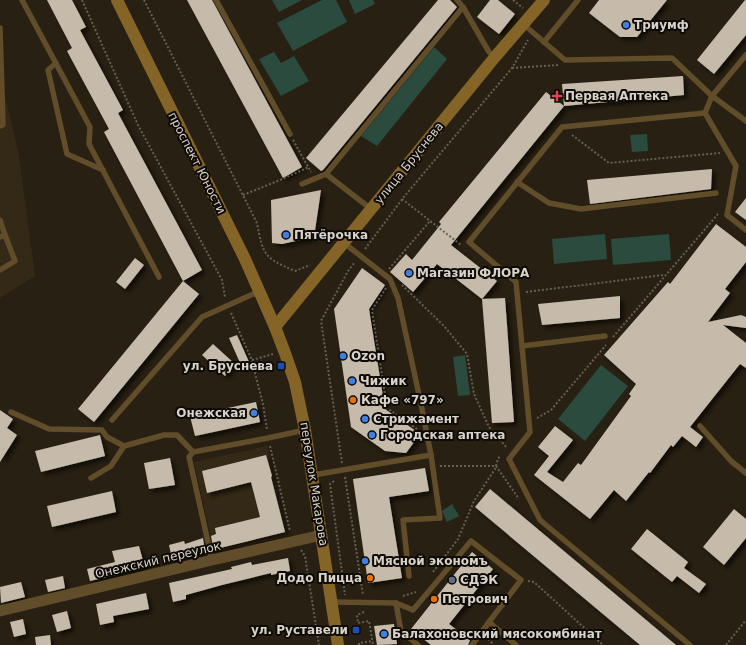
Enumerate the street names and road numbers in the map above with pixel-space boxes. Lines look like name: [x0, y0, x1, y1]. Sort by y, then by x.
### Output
street label: проспект Юности: [165, 110, 229, 216]
street label: улица Бруснева: [372, 119, 446, 207]
street label: переулок Макарова: [297, 421, 331, 547]
street label: Онежский переулок: [94, 539, 222, 581]

